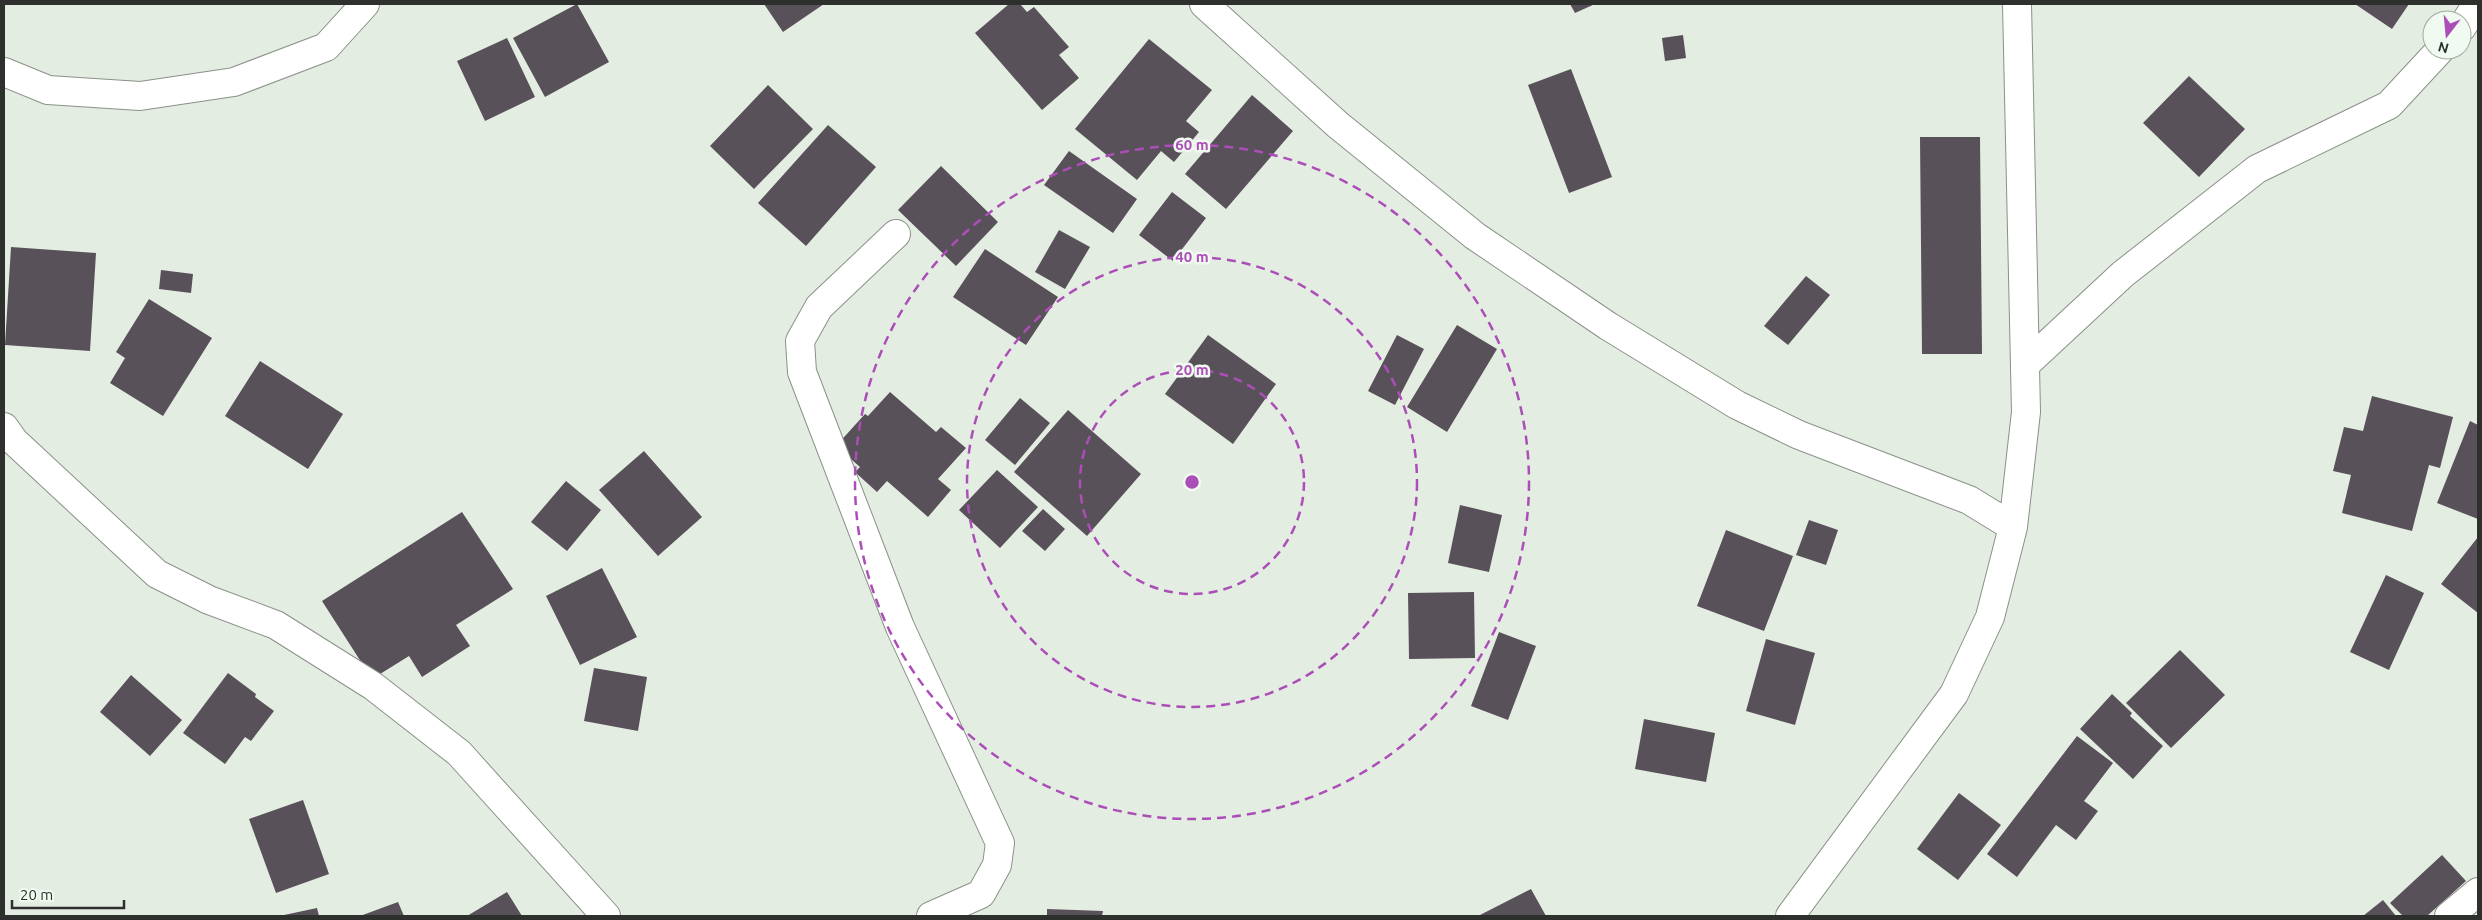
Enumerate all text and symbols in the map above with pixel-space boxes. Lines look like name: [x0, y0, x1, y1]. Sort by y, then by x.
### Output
north arrow: [2422, 10, 2472, 60]
text: N: [2436, 38, 2451, 57]
text: 60 m: [1175, 136, 1209, 153]
text: 40 m: [1175, 248, 1209, 265]
text: 20 m: [1175, 361, 1209, 378]
centre of rings: [1183, 473, 1201, 491]
scale bar: [12, 878, 125, 910]
text: 20 m: [20, 886, 53, 903]

